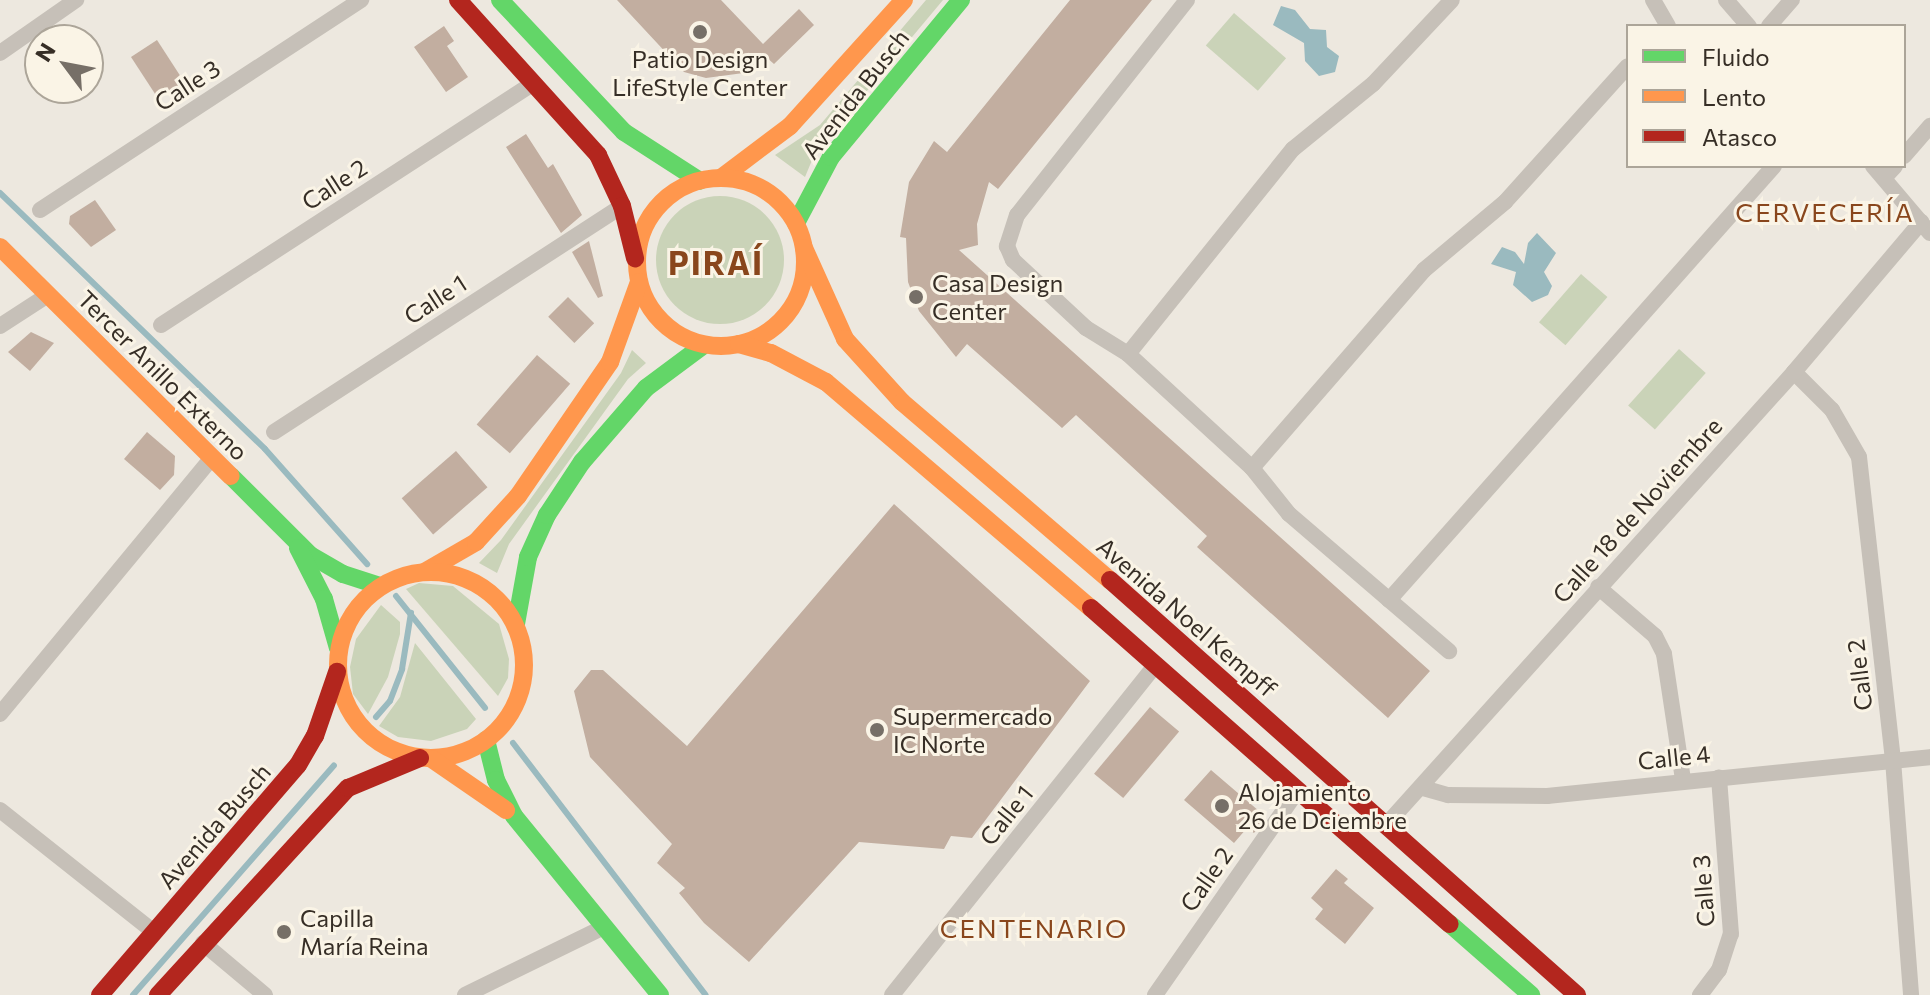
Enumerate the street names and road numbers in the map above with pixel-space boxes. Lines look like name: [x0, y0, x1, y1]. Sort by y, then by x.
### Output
street label: Avenida Busch: [795, 23, 915, 165]
street label: Calle 3: [149, 53, 225, 117]
street label: Calle 2: [296, 152, 372, 216]
street label: Calle 1: [398, 268, 472, 330]
street label: Tercer Anillo Externo: [72, 284, 254, 466]
street label: Calle 18 de Noviembre: [1546, 412, 1728, 608]
street label: Avenida Noel Kempff: [1091, 531, 1283, 703]
street label: Calle 2: [1840, 638, 1878, 712]
street label: Calle 4: [1636, 739, 1712, 775]
street label: Avenida Busch: [152, 757, 276, 895]
street label: Calle 1: [973, 779, 1039, 851]
street label: Calle 2: [1174, 841, 1238, 917]
street label: Calle 3: [1686, 854, 1720, 928]

